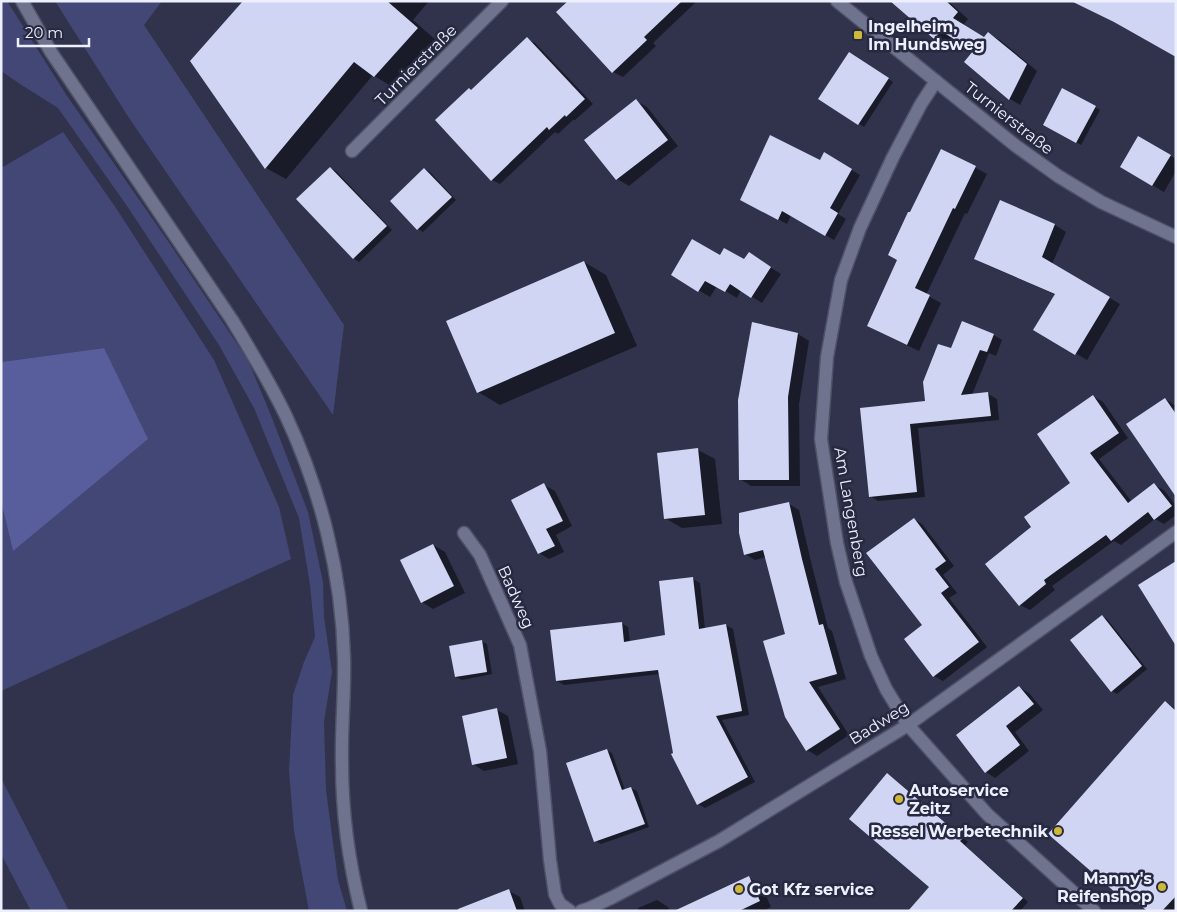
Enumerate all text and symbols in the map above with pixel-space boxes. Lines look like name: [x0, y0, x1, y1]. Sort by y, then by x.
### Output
scale bar: [18, 15, 89, 47]
place label: Ingelheim, Im Hundsweg: [868, 17, 985, 54]
street label: Turnierstraße: [371, 20, 461, 110]
text: 20 m: [25, 23, 63, 42]
marker: Ingelheim, Im Hundsweg: [852, 29, 864, 41]
street label: Turnierstraße: [961, 78, 1057, 158]
street label: Am Langenberg: [830, 446, 872, 578]
street label: Badweg: [494, 563, 538, 631]
street label: Badweg: [846, 697, 912, 749]
place label: Autoservice Zeitz: [908, 781, 1009, 818]
marker: Autoservice Zeitz: [893, 793, 905, 805]
place label: Ressel Werbetechnik: [870, 822, 1049, 841]
marker: Ressel Werbetechnik: [1052, 825, 1064, 837]
place label: Manny's Reifenshop: [1057, 869, 1152, 906]
place label: Got Kfz service: [749, 880, 874, 899]
marker: Manny's Reifenshop: [1156, 881, 1168, 893]
marker: Got Kfz service: [733, 883, 745, 895]

